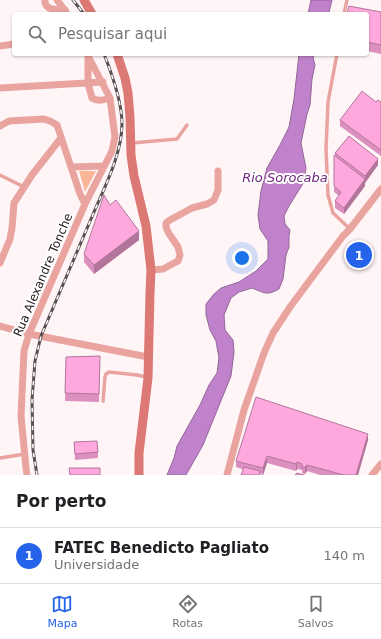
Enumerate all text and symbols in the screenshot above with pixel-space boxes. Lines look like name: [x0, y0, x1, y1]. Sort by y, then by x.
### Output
search box: [12, 12, 369, 56]
icon: search: [26, 23, 48, 45]
text: Pesquisar aqui: [58, 25, 167, 43]
water label: Rio Sorocaba: [242, 170, 328, 185]
street label: Rua Alexandre Tonche: [11, 211, 75, 339]
pin: 1: [346, 240, 372, 270]
your location: [232, 248, 252, 268]
text: Por perto: [16, 491, 106, 511]
text: FATEC Benedicto Pagliato: [54, 539, 269, 557]
text: 1: [24, 548, 34, 563]
text: 140 m: [323, 548, 365, 563]
text: Universidade: [54, 557, 139, 572]
tab: Mapa: [47, 593, 77, 630]
tab: Rotas: [172, 593, 203, 630]
tab: Salvos: [298, 593, 334, 630]

